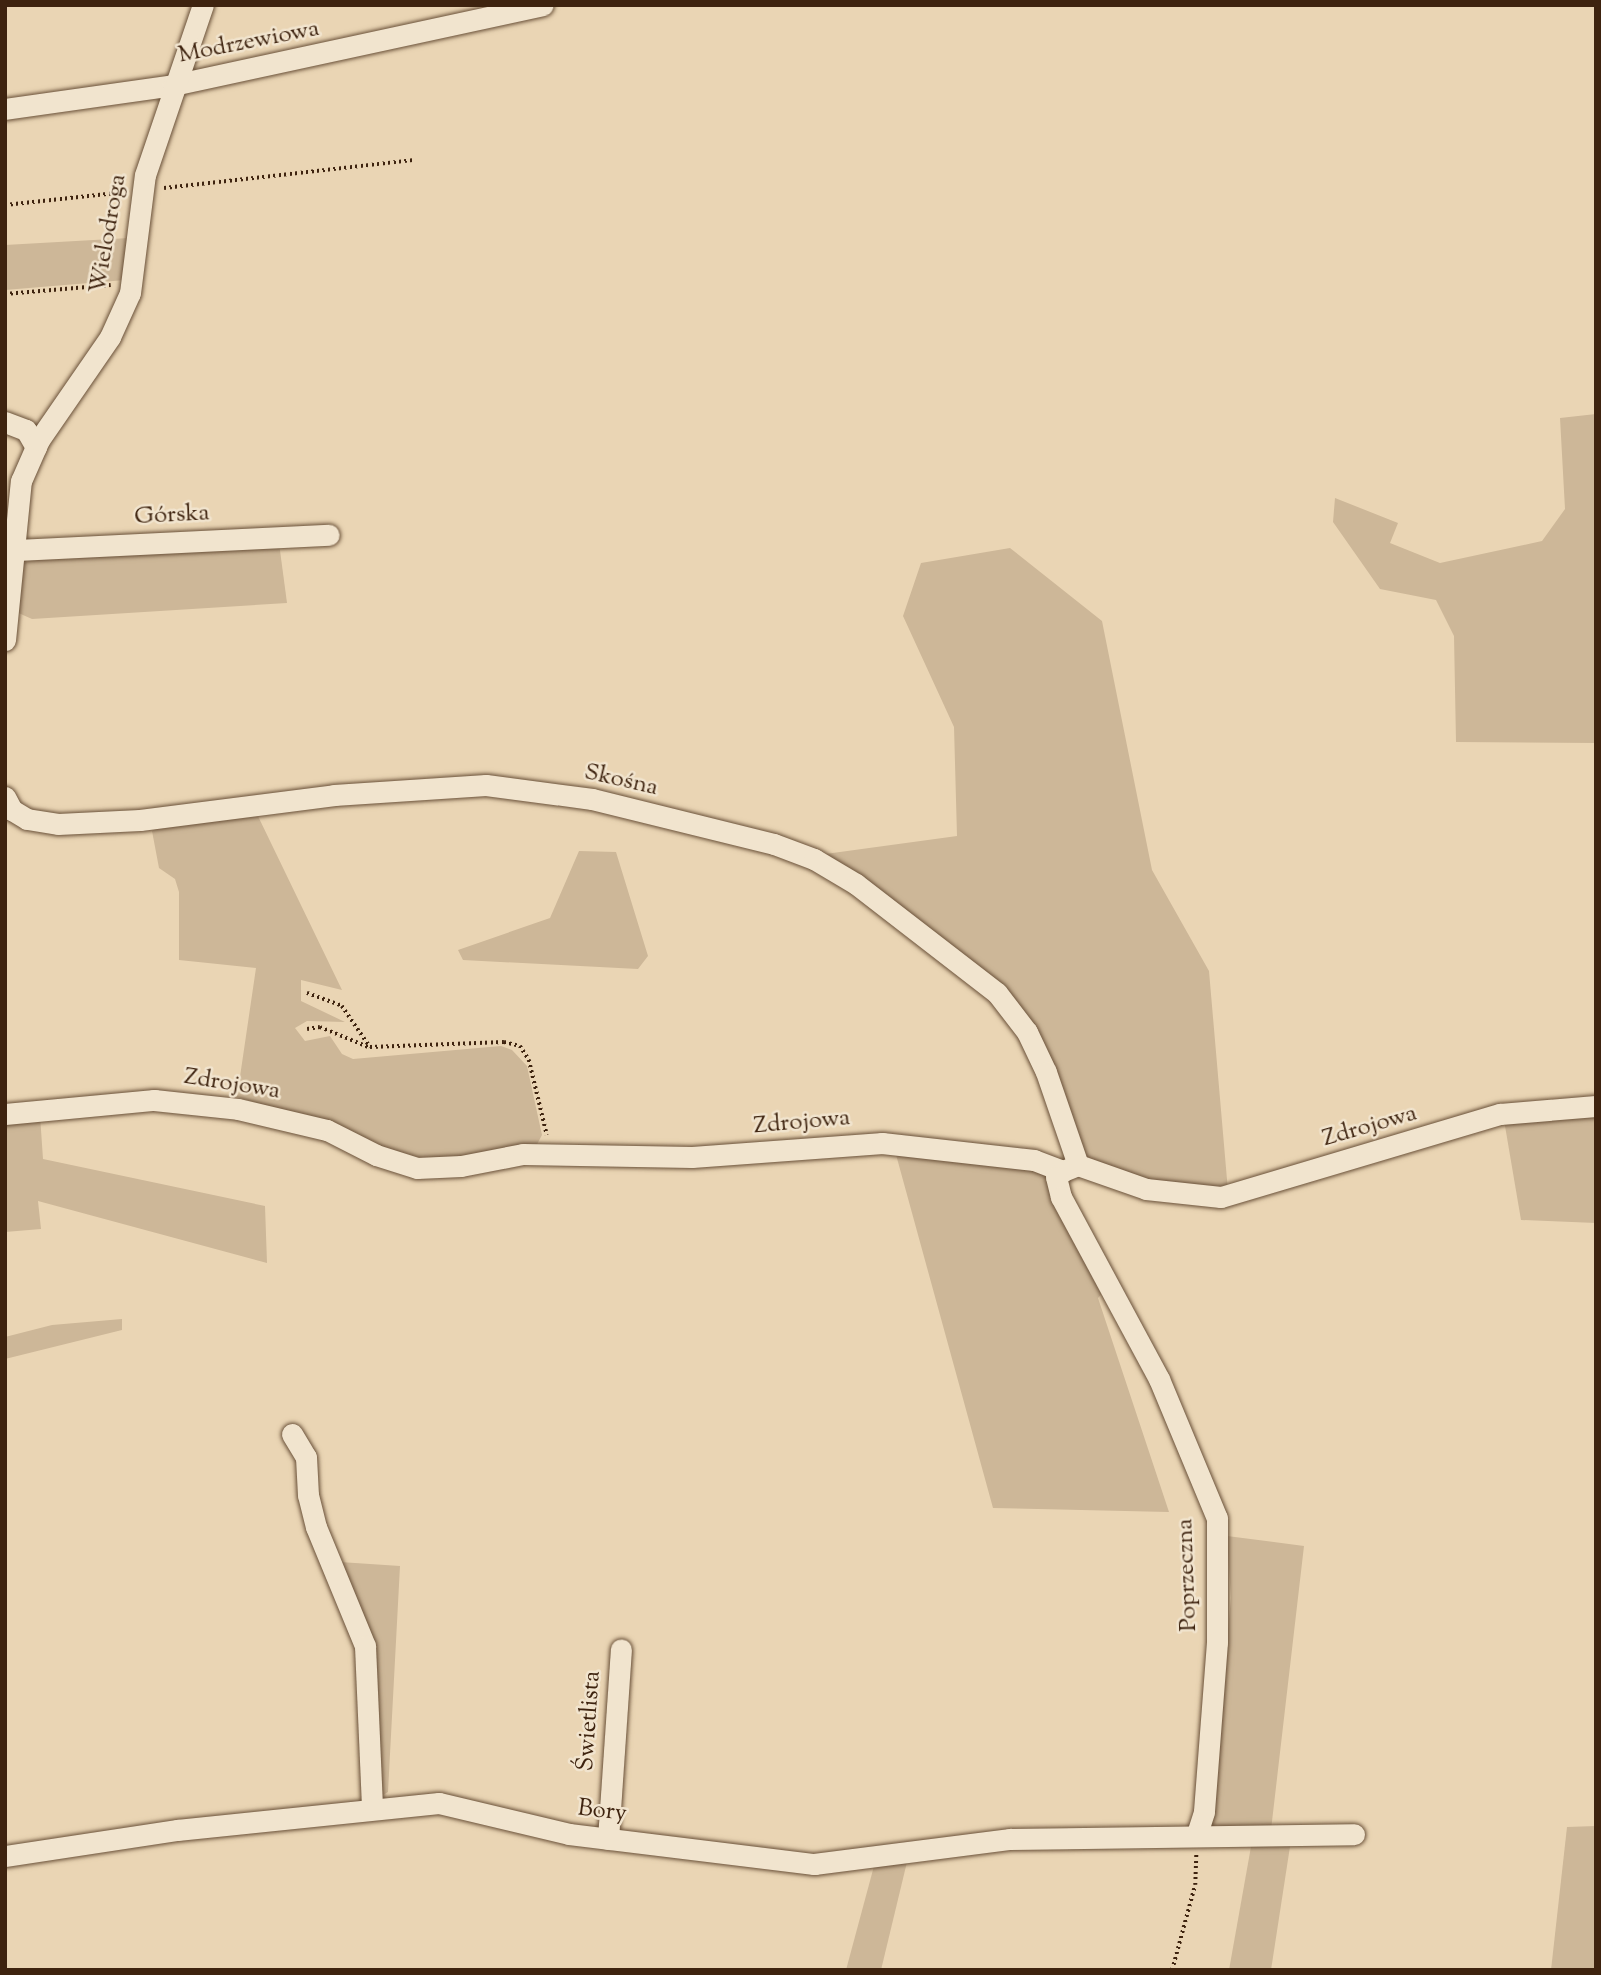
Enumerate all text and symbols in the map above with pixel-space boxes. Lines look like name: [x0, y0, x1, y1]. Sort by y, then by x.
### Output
street label: Modrzewiowa: [176, 15, 322, 71]
street label: Wielodroga: [84, 172, 134, 296]
street label: Górska: [134, 500, 210, 532]
street label: Skośna: [581, 759, 661, 803]
street label: Zdrojowa: [182, 1063, 282, 1107]
street label: Zdrojowa: [1319, 1100, 1421, 1154]
street label: Zdrojowa: [752, 1104, 852, 1142]
street label: Poprzeczna: [1172, 1518, 1204, 1632]
street label: Świetlista: [572, 1670, 608, 1772]
street label: Bory: [576, 1795, 628, 1829]

